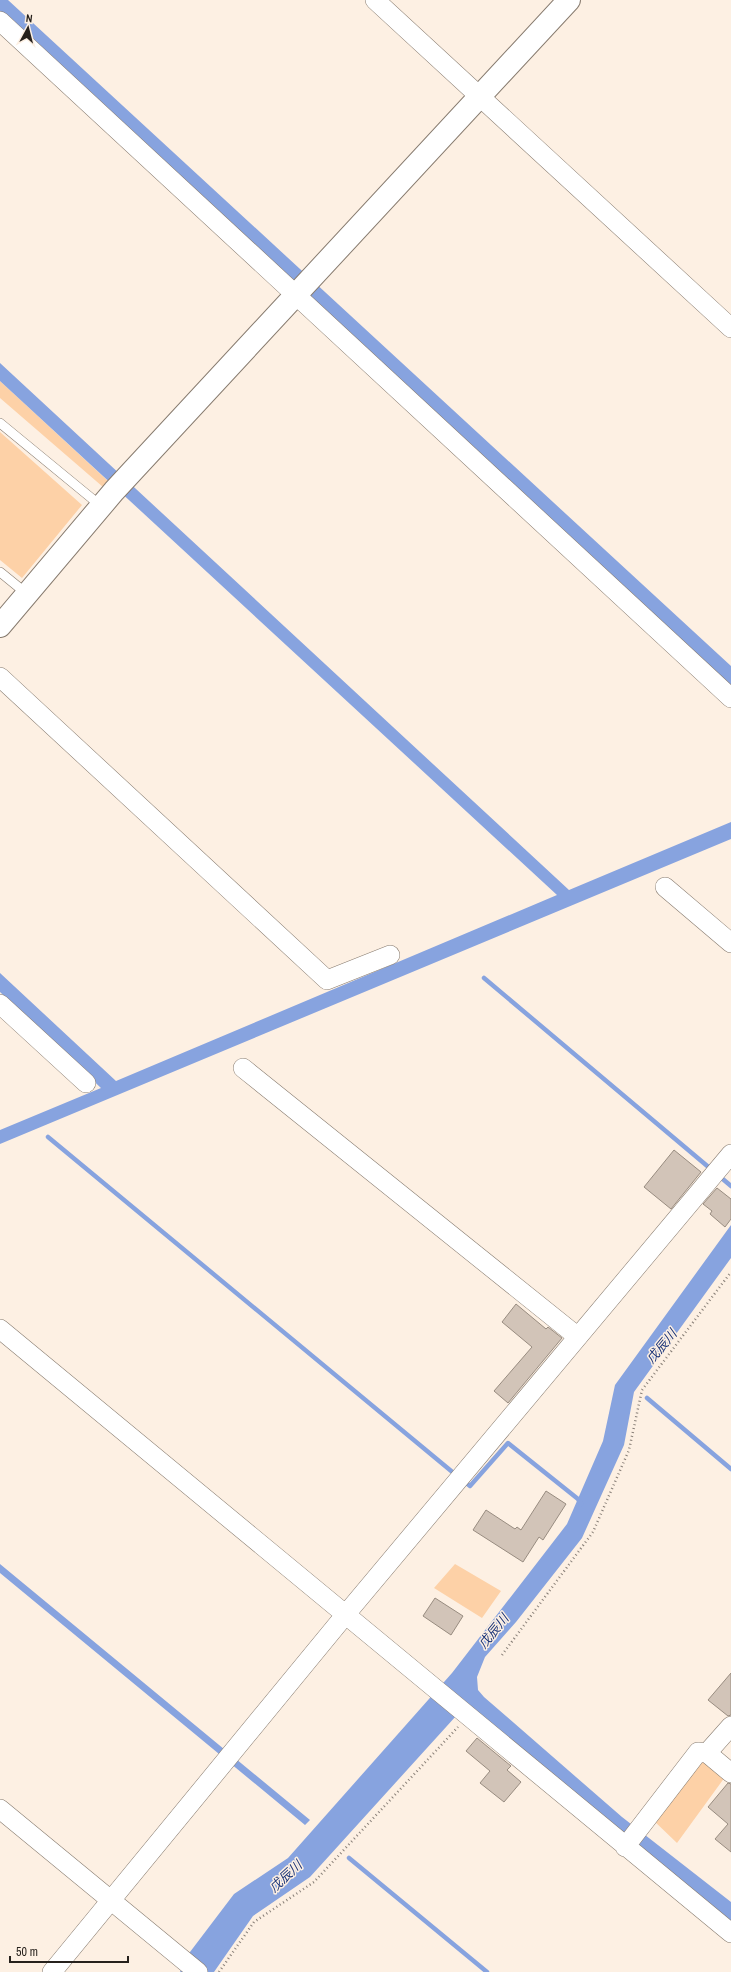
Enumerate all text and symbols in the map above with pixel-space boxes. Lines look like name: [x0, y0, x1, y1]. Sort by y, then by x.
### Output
north arrow: [8, 8, 48, 48]
text: N: [25, 11, 33, 25]
water label: 戊辰川: [642, 1324, 682, 1367]
water label: 戊辰川: [475, 1609, 514, 1652]
water label: 戊辰川: [265, 1855, 307, 1896]
scale bar: [10, 1938, 128, 1964]
text: 50 m: [16, 1944, 38, 1960]

